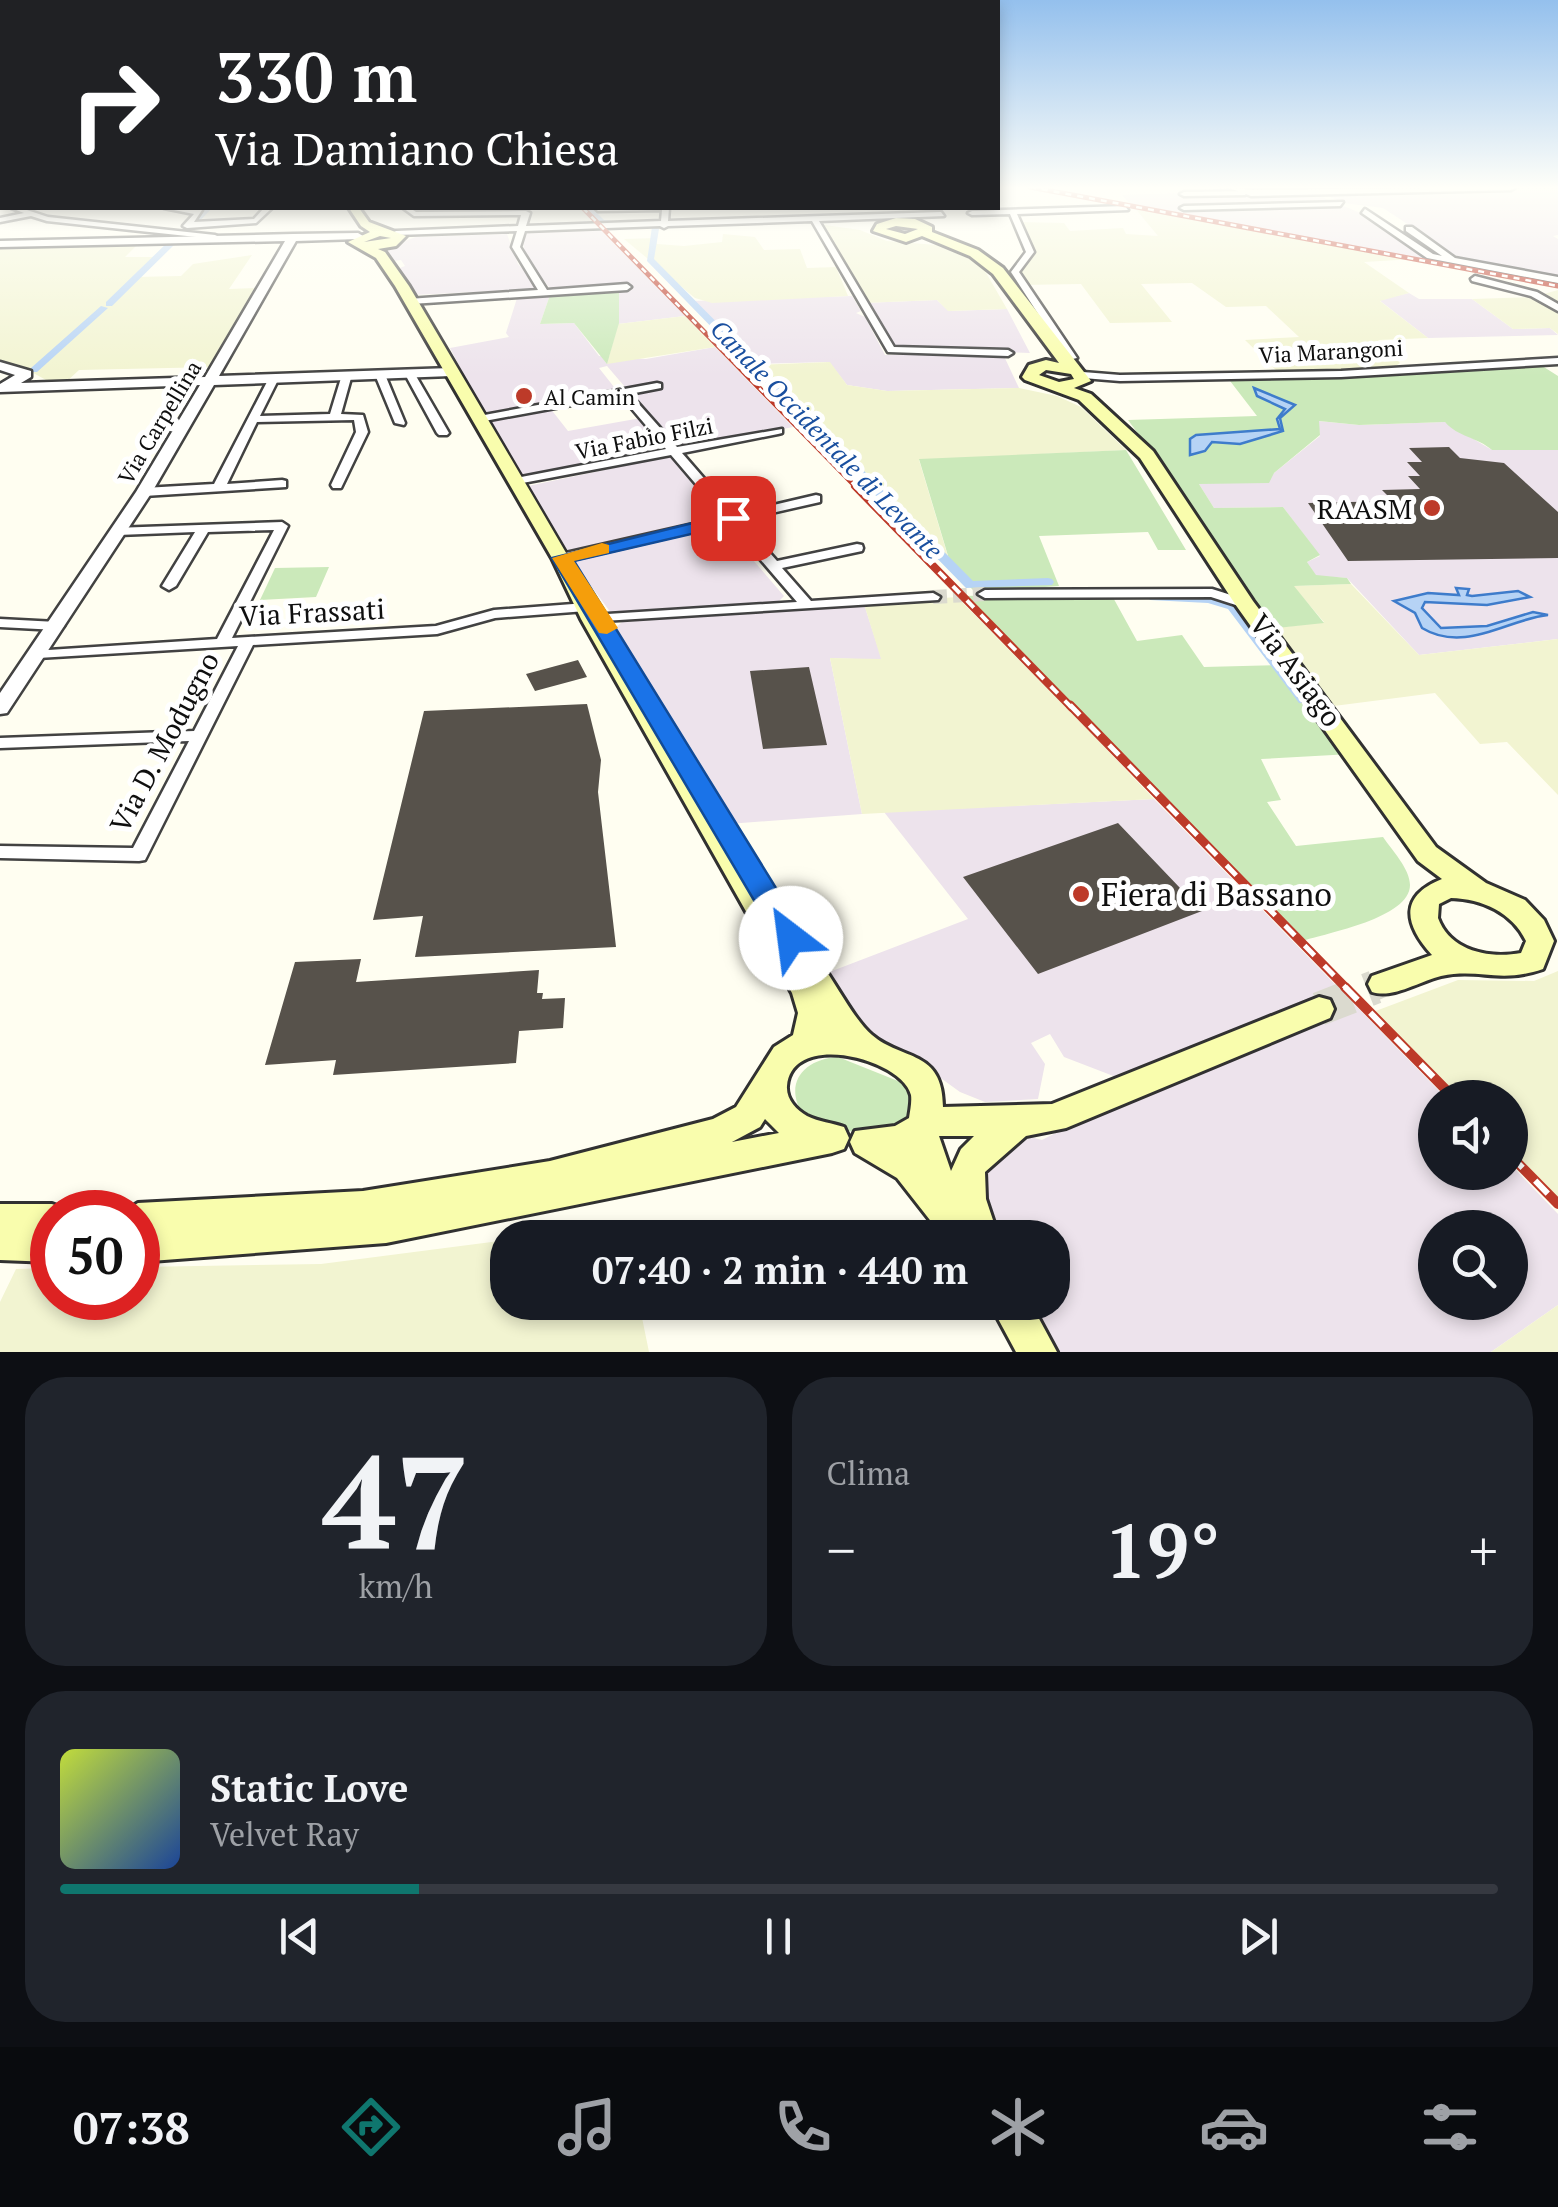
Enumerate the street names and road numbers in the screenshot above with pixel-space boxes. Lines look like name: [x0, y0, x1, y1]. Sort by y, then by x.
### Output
street label: Via Marangoni: [1258, 333, 1404, 369]
street label: Via Carpellina: [111, 355, 207, 489]
street label: Via Fabio Filzi: [573, 410, 715, 466]
street label: Via Frassati: [238, 590, 386, 634]
street label: Via Asiago: [1241, 606, 1351, 734]
street label: Via D. Modugno: [101, 645, 227, 839]

